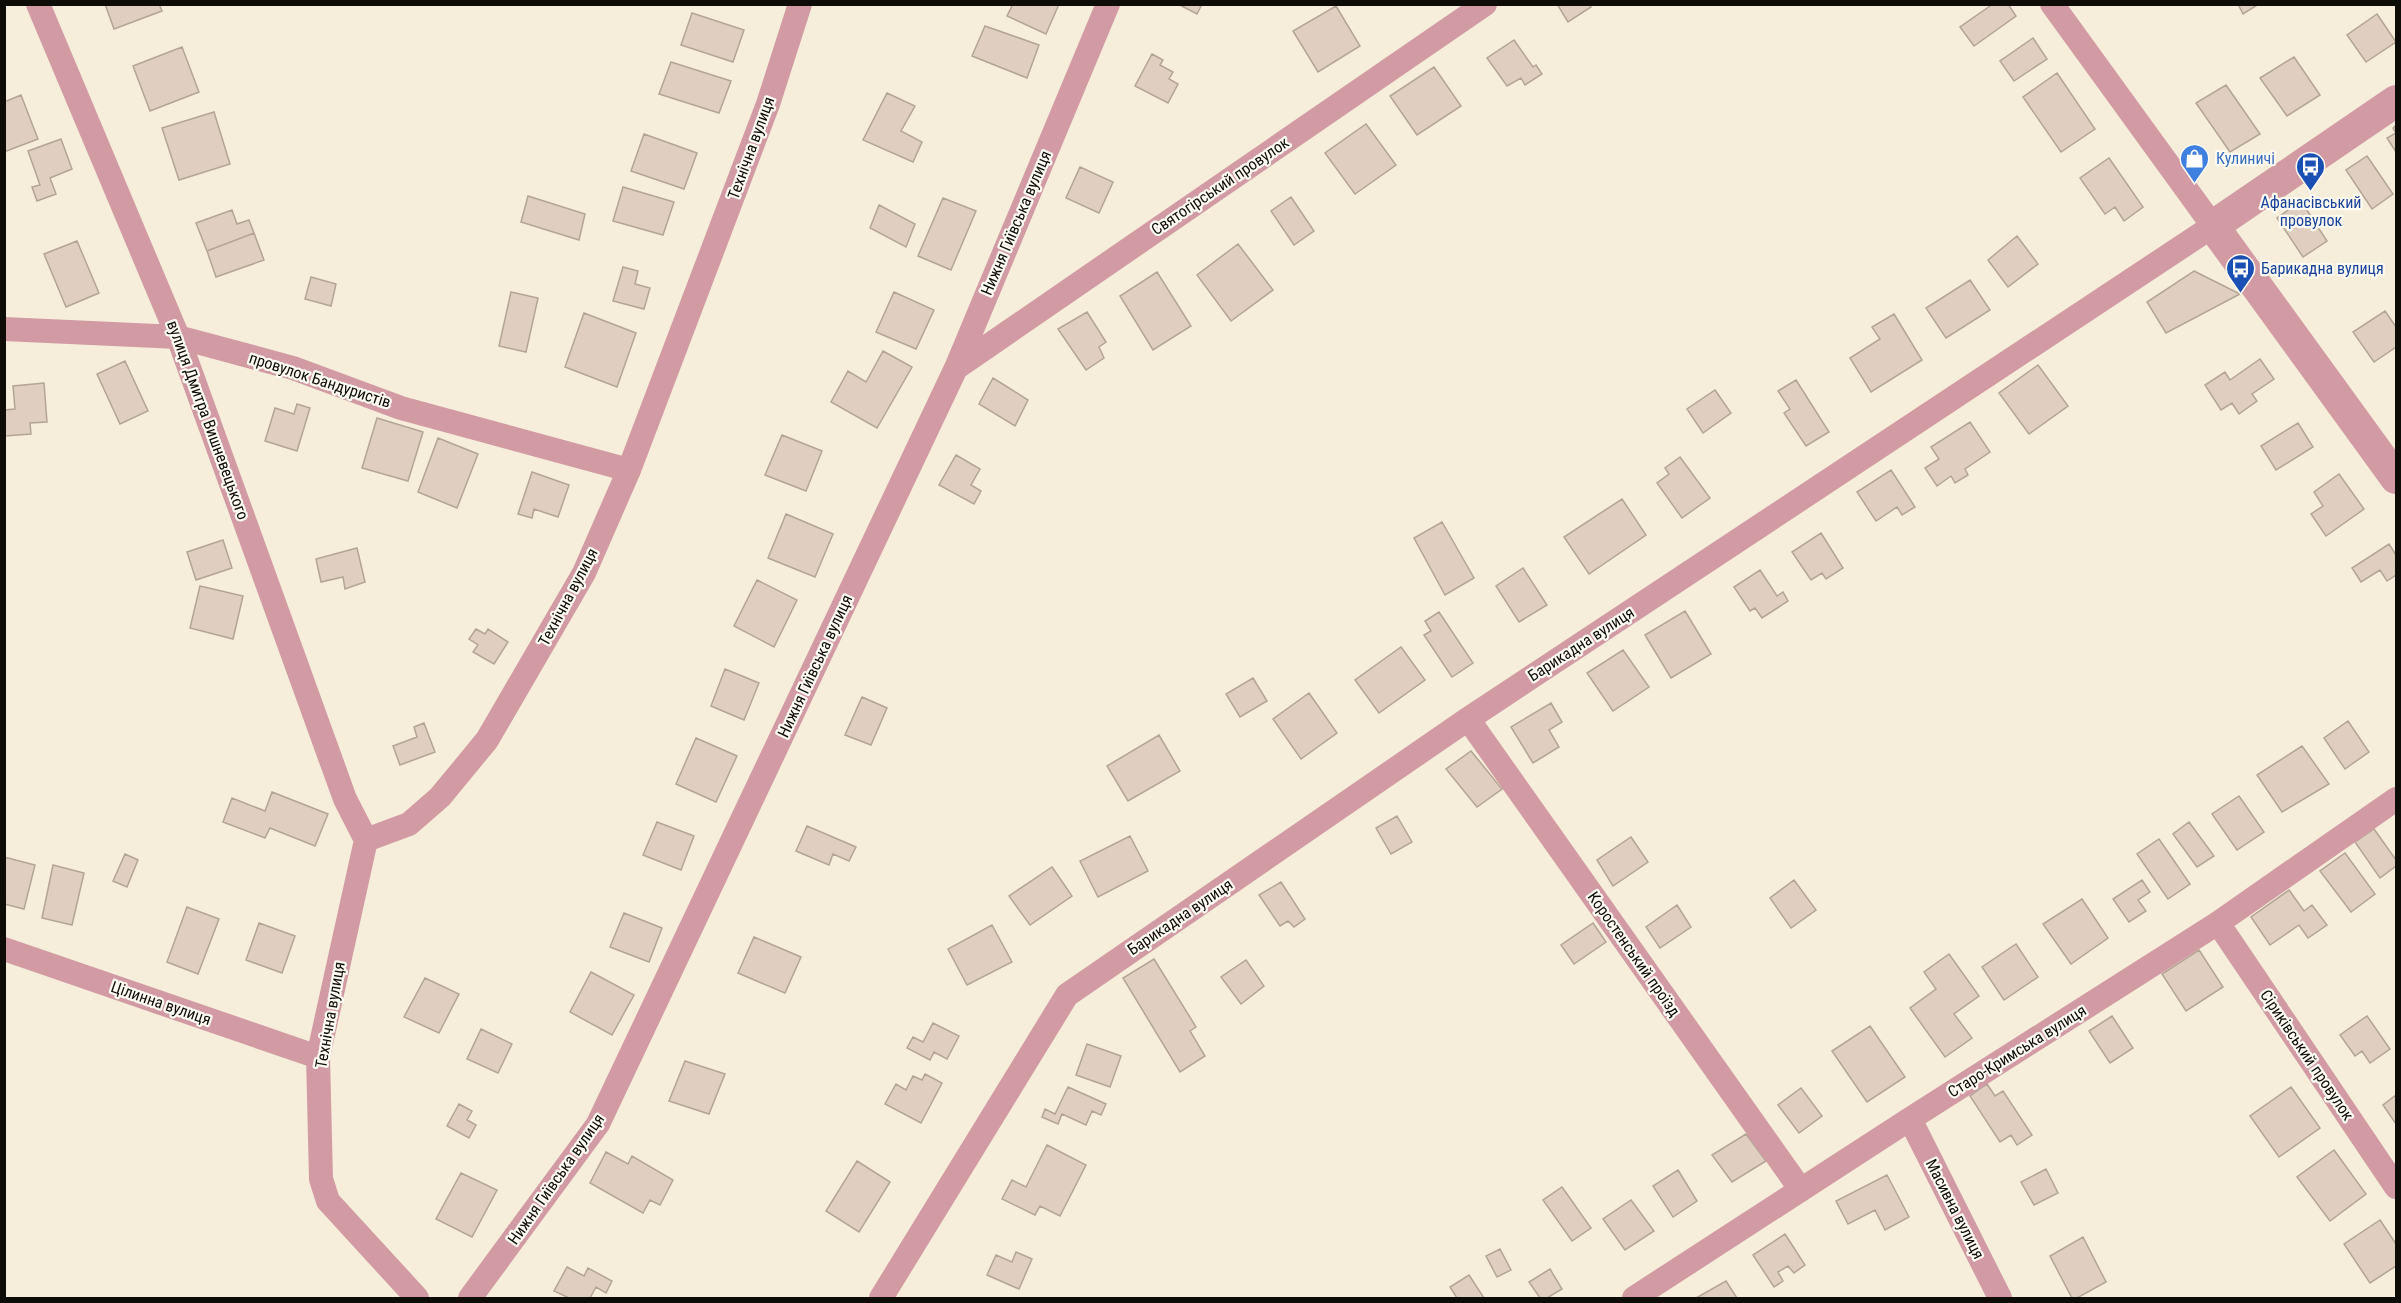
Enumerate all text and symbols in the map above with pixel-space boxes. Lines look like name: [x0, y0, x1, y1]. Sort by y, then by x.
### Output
street label: Технічна вулиця: [724, 94, 778, 202]
street label: Святогірський провулок: [1148, 133, 1293, 239]
shop icon: Кулиничі: [2179, 142, 2211, 184]
street label: Нижня Гиївська вулиця: [977, 148, 1055, 298]
place label: Кулиничі: [2216, 149, 2275, 168]
bus stop icon: Афанасівський провулок: [2295, 150, 2327, 192]
place label: Афанасівський провулок: [2261, 193, 2361, 230]
bus stop icon: Барикадна вулиця: [2224, 252, 2256, 294]
place label: Барикадна вулиця: [2261, 259, 2384, 278]
street label: вулиця Дмитра Вишневецького: [163, 318, 253, 522]
street label: провулок Бандуристів: [247, 348, 393, 412]
street label: Технічна вулиця: [534, 545, 602, 649]
street label: Нижня Гиївська вулиця: [774, 592, 856, 740]
street label: Барикадна вулиця: [1524, 603, 1638, 685]
street label: Барикадна вулиця: [1124, 875, 1236, 959]
street label: Коростенський проїзд: [1584, 888, 1685, 1020]
street label: Технічна вулиця: [311, 960, 349, 1070]
street label: Цілинна вулиця: [108, 977, 214, 1029]
street label: Сіриківський провулок: [2256, 986, 2358, 1124]
street label: Старо-Кримська вулиця: [1944, 1001, 2090, 1101]
street label: Нижня Гиївська вулиця: [504, 1110, 608, 1248]
street label: Масивна вулиця: [1922, 1156, 1988, 1262]

